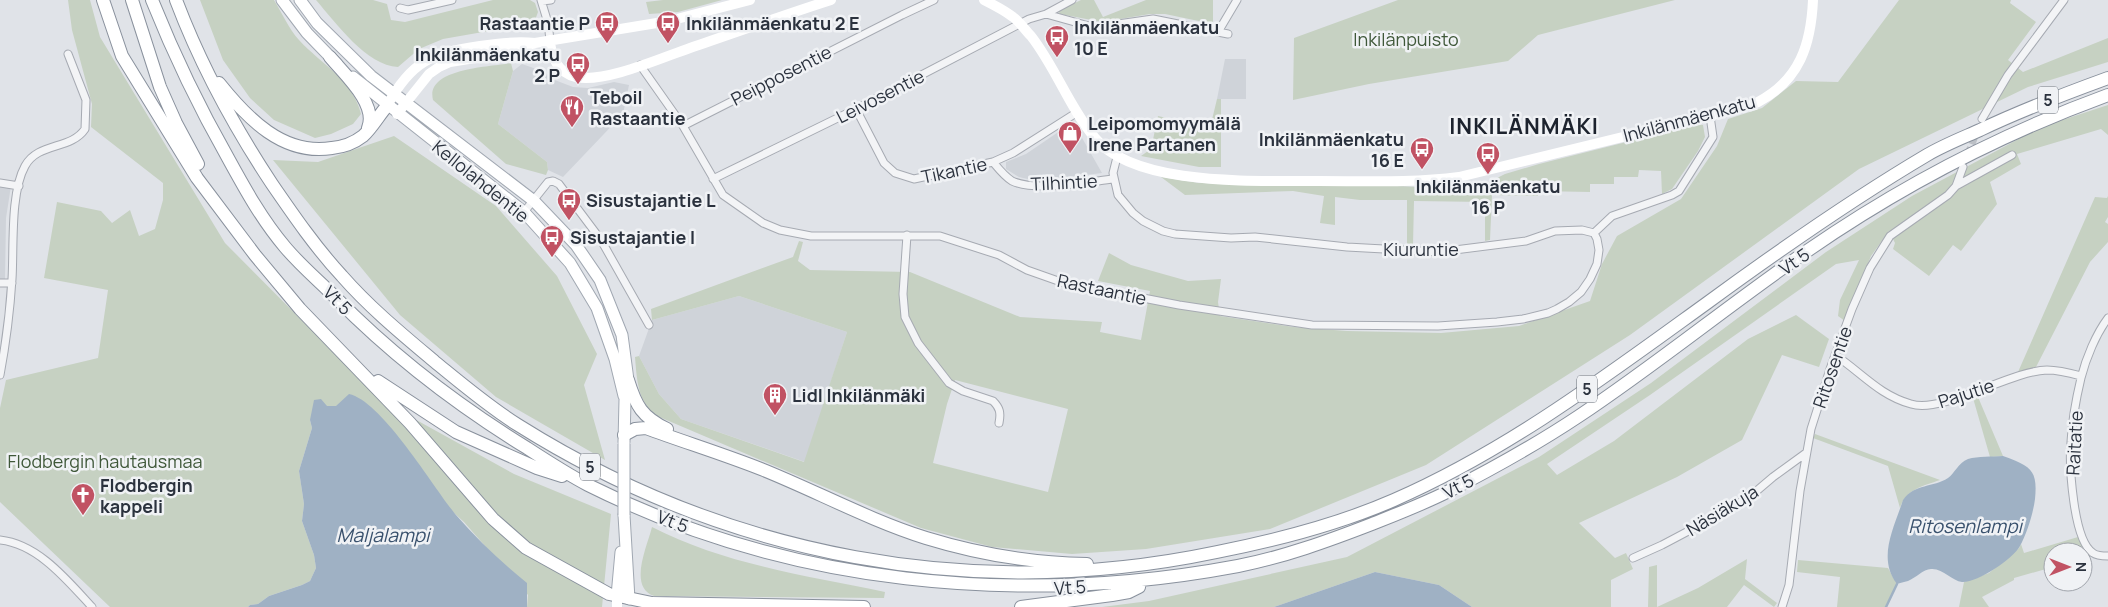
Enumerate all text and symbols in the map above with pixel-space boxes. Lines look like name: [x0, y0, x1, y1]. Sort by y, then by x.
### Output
bus stop icon: Rastaantie P: [594, 10, 620, 44]
bus stop icon: Inkilänmäenkatu 2 E: [655, 10, 681, 44]
place label: Rastaantie P: [479, 11, 590, 35]
place label: Inkilänmäenkatu 2 E: [686, 11, 860, 35]
place label: Inkilänmäenkatu 10 E: [1074, 15, 1219, 60]
bus stop icon: Inkilänmäenkatu 10 E: [1044, 24, 1070, 58]
park label: Inkilänpuisto: [1353, 27, 1459, 51]
street label: Peipposentie: [727, 39, 835, 111]
place label: Inkilänmäenkatu 2 P: [415, 42, 560, 87]
bus stop icon: Inkilänmäenkatu 2 P: [565, 51, 591, 85]
street label: Leivosentie: [832, 64, 928, 128]
place label: Teboil Rastaantie: [590, 85, 686, 130]
road number: 5: [2038, 86, 2058, 114]
street label: Inkilänmäenkatu: [1620, 89, 1758, 147]
restaurant icon: Teboil Rastaantie: [559, 94, 585, 128]
place label: Leipomomyymälä Irene Partanen: [1088, 111, 1241, 156]
district label: INKILÄNMÄKI: [1449, 111, 1599, 141]
shop icon: Leipomomyymälä Irene Partanen: [1057, 120, 1083, 154]
place label: Inkilänmäenkatu 16 E: [1259, 127, 1404, 172]
street label: Kellolahdentie: [428, 135, 534, 227]
bus stop icon: Inkilänmäenkatu 16 E: [1409, 136, 1435, 170]
bus stop icon: Inkilänmäenkatu 16 P: [1475, 141, 1501, 175]
street label: Tikantie: [919, 151, 989, 189]
street label: Tilhintie: [1030, 168, 1098, 196]
place label: Inkilänmäenkatu 16 P: [1415, 174, 1561, 219]
bus stop icon: Sisustajantie L: [556, 187, 582, 221]
place label: Sisustajantie L: [586, 188, 716, 212]
bus stop icon: Sisustajantie I: [539, 224, 565, 258]
place label: Sisustajantie I: [570, 225, 695, 249]
street label: Kiuruntie: [1383, 237, 1459, 261]
street label: Vt 5: [1774, 242, 1814, 280]
street label: Rastaantie: [1055, 268, 1149, 310]
street label: Vt 5: [318, 280, 358, 320]
street label: Ritosentie: [1807, 323, 1857, 411]
street label: Pajutie: [1935, 373, 1997, 413]
road number: 5: [1577, 376, 1597, 402]
building icon: Lidl Inkilänmäki: [762, 382, 788, 416]
place label: Lidl Inkilänmäki: [792, 383, 925, 407]
street label: Raitatie: [2060, 410, 2088, 476]
park label: Flodbergin hautausmaa: [7, 449, 203, 473]
road number: 5: [580, 454, 600, 481]
street label: Vt 5: [1438, 468, 1478, 504]
place label: Flodbergin kappeli: [100, 473, 193, 518]
street label: Näsiäkuja: [1681, 479, 1763, 541]
church icon: Flodbergin kappeli: [70, 482, 96, 516]
street label: Vt 5: [654, 504, 692, 538]
water label: Ritosenlampi: [1908, 513, 2024, 539]
water label: Maljalampi: [336, 522, 432, 548]
north arrow: [2043, 542, 2093, 592]
text: N: [2072, 562, 2091, 572]
street label: Vt 5: [1053, 574, 1087, 600]

